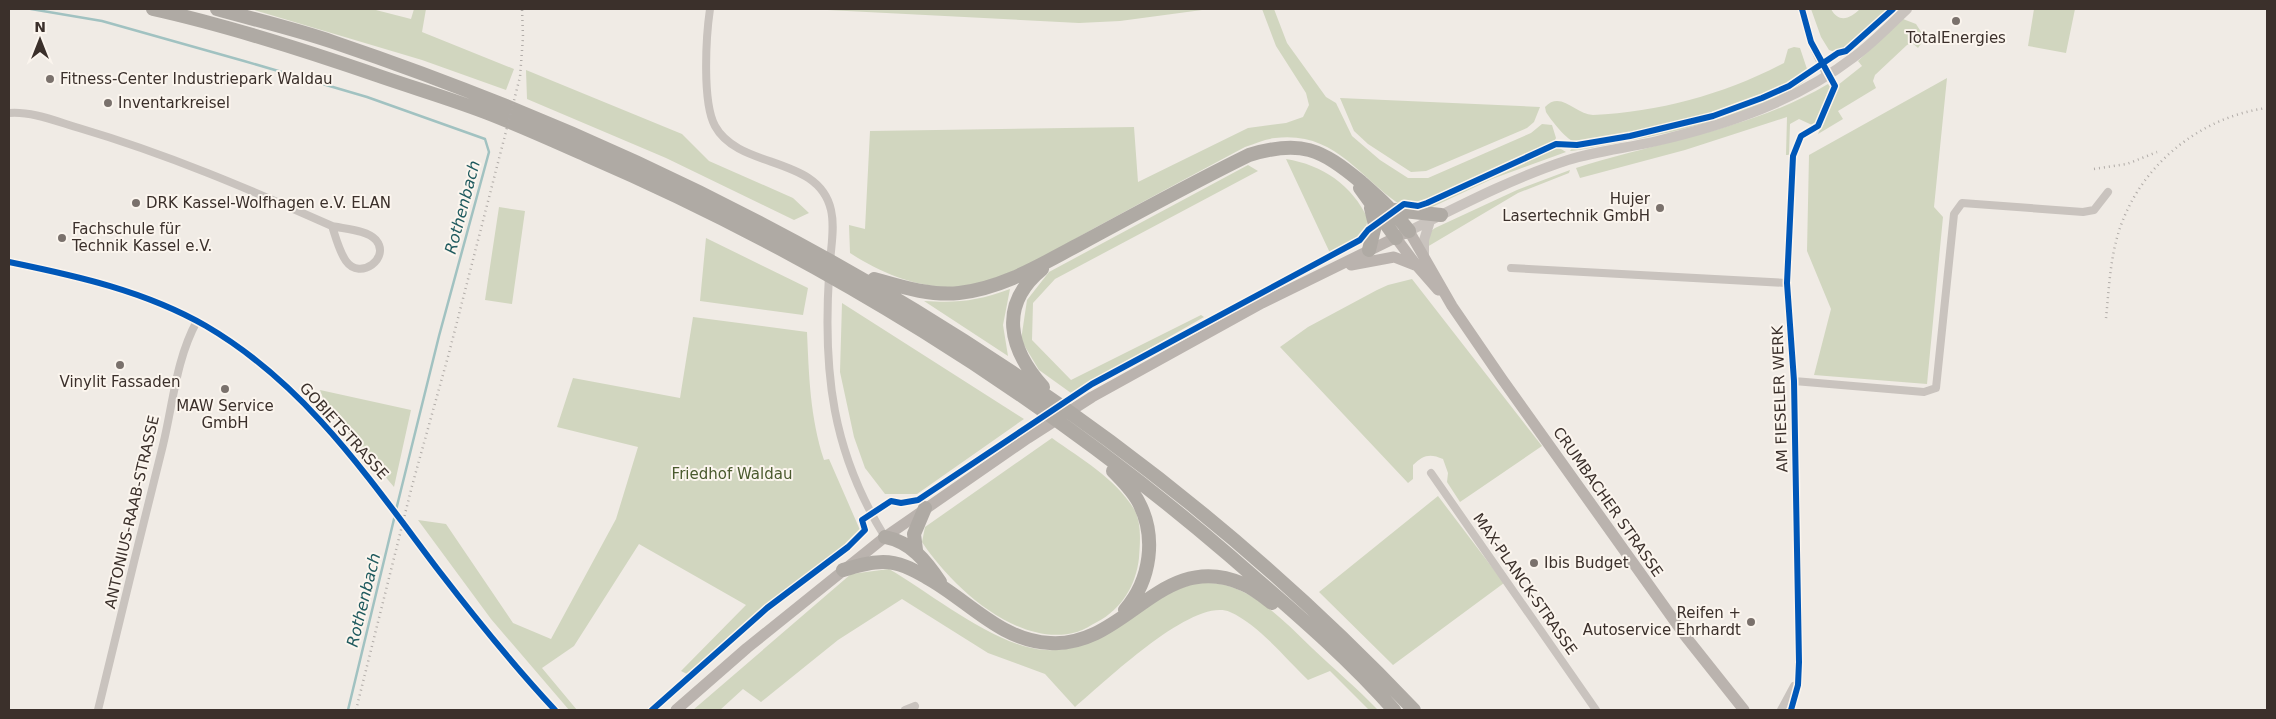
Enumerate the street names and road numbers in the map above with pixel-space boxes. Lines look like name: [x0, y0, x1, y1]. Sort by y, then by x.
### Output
street label: AM FIESELER WERK: [1768, 324, 1792, 473]
street label: GOBIETSTRASSE: [296, 379, 392, 483]
street label: ANTONIUS-RAAB-STRASSE: [101, 414, 163, 610]
street label: CRUMBACHER STRASSE: [1549, 424, 1667, 580]
street label: MAX-PLANCK-STRASSE: [1469, 510, 1581, 658]

